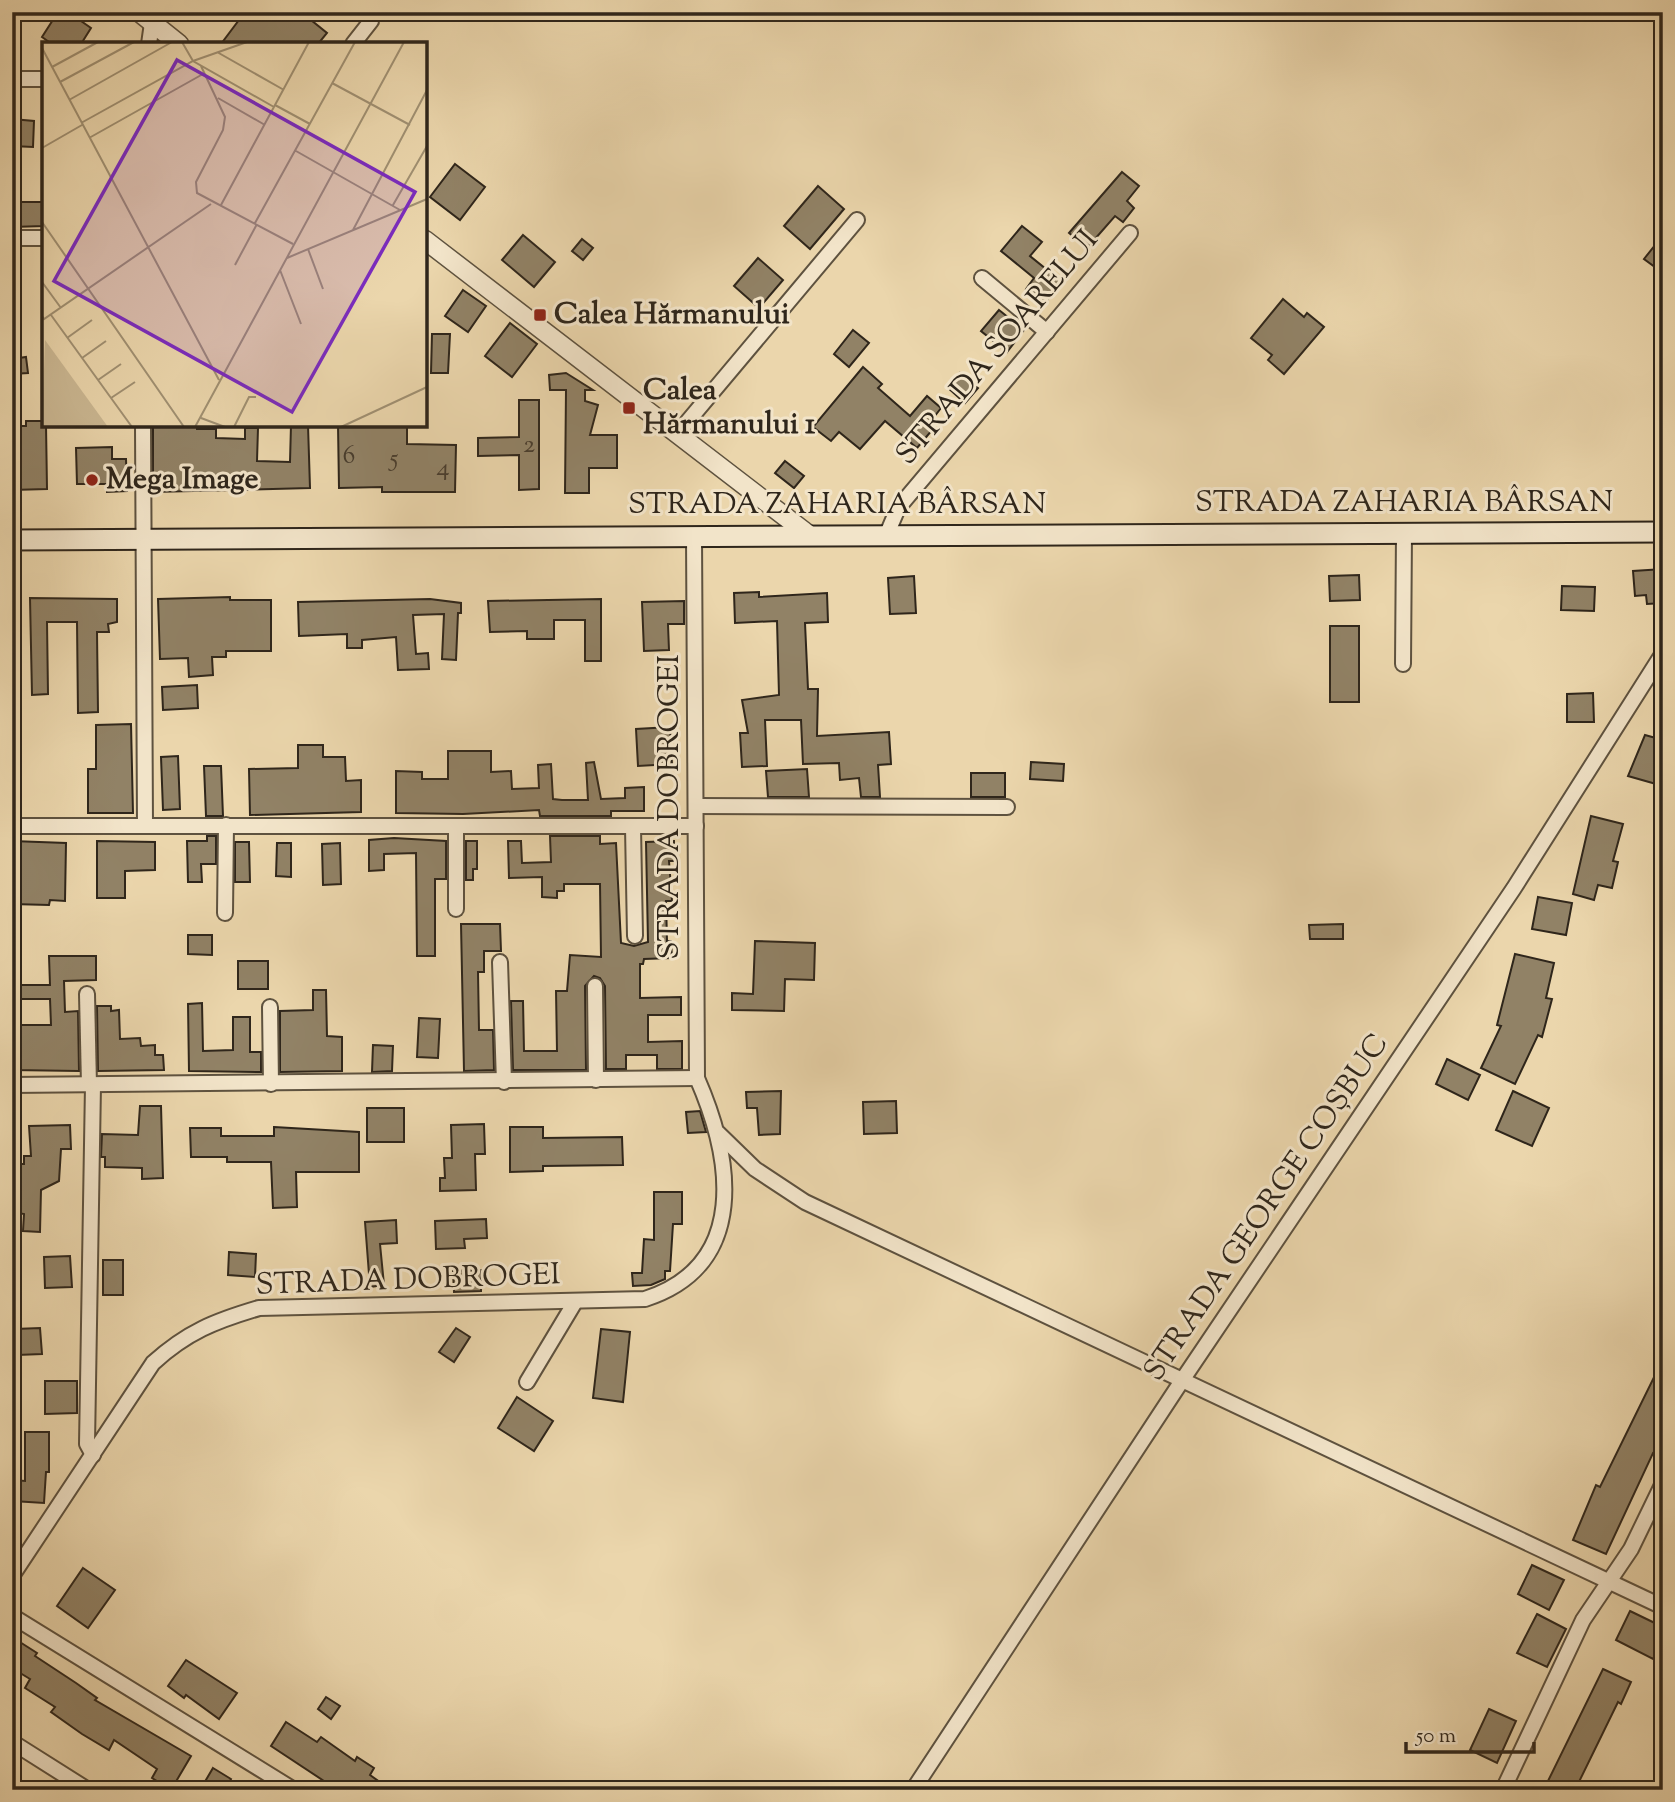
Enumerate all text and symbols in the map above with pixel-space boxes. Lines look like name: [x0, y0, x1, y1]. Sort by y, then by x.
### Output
inset map: [42, 42, 427, 427]
street label: STRADA SOARELUI: [887, 221, 1110, 475]
place label: Calea Hărmanului: [554, 294, 790, 337]
marker: Calea Hărmanului: [532, 307, 548, 323]
place label: Calea Hărmanului 1: [643, 370, 816, 447]
marker: Calea Hărmanului 1: [621, 400, 637, 416]
house number: 2: [523, 427, 535, 464]
house number: 6: [343, 438, 355, 475]
house number: 5: [388, 441, 399, 478]
house number: 4: [436, 450, 450, 487]
place label: Mega Image: [106, 459, 259, 502]
marker: Mega Image: [84, 472, 100, 488]
street label: STRADA ZAHARIA BÂRSAN: [1195, 482, 1613, 525]
street label: STRADA ZAHARIA BÂRSAN: [628, 484, 1046, 527]
street label: STRADA DOBROGEI: [649, 654, 692, 959]
street label: STRADA GEORGE COȘBUC: [1134, 1026, 1400, 1390]
street label: STRADA DOBROGEI: [255, 1254, 561, 1308]
scale bar: [1406, 1711, 1533, 1755]
text: 50 m: [1415, 1722, 1456, 1752]

